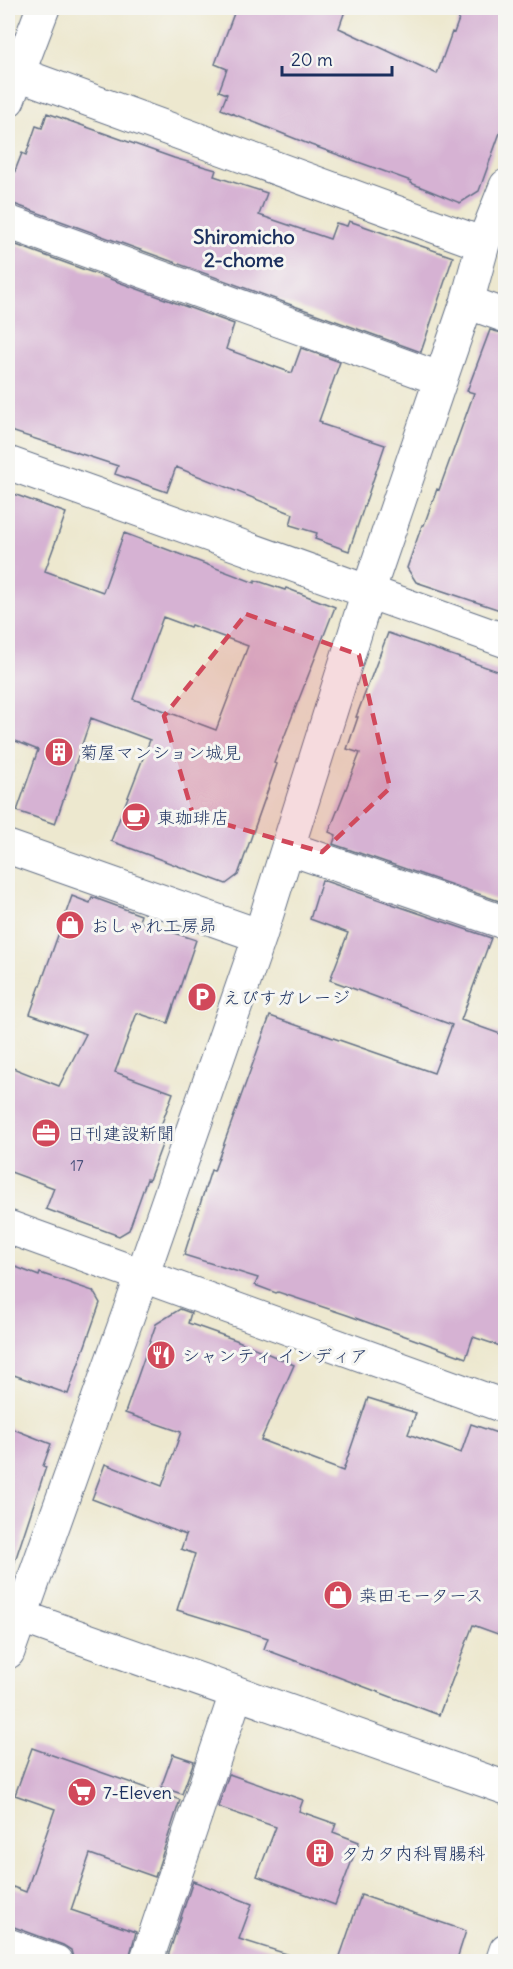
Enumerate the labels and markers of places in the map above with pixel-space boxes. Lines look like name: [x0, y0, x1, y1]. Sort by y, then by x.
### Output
building icon: 菊屋マンション城見: [43, 736, 75, 768]
place label: 菊屋マンション城見: [80, 741, 241, 764]
cafe icon: 東珈琲店: [120, 801, 152, 833]
place label: 東珈琲店: [157, 806, 229, 829]
shop icon: おしゃれ工房昴: [54, 909, 86, 941]
place label: おしゃれ工房昴: [91, 914, 217, 937]
parking icon: えびすガレージ: [186, 981, 218, 1013]
place label: えびすガレージ: [223, 986, 350, 1009]
office icon: 日刊建設新聞: [30, 1117, 62, 1149]
place label: 日刊建設新聞: [67, 1122, 175, 1145]
restaurant icon: シャンティ インディア: [145, 1339, 177, 1371]
place label: シャンティ インディア: [182, 1344, 368, 1367]
shop icon: 桒田モータース: [322, 1579, 354, 1611]
place label: 桒田モータース: [359, 1584, 484, 1607]
supermarket icon: 7-Eleven: [66, 1776, 98, 1808]
place label: 7-Eleven: [103, 1781, 172, 1804]
building icon: タカタ内科胃腸科: [304, 1837, 336, 1869]
place label: タカタ内科胃腸科: [341, 1842, 485, 1865]

